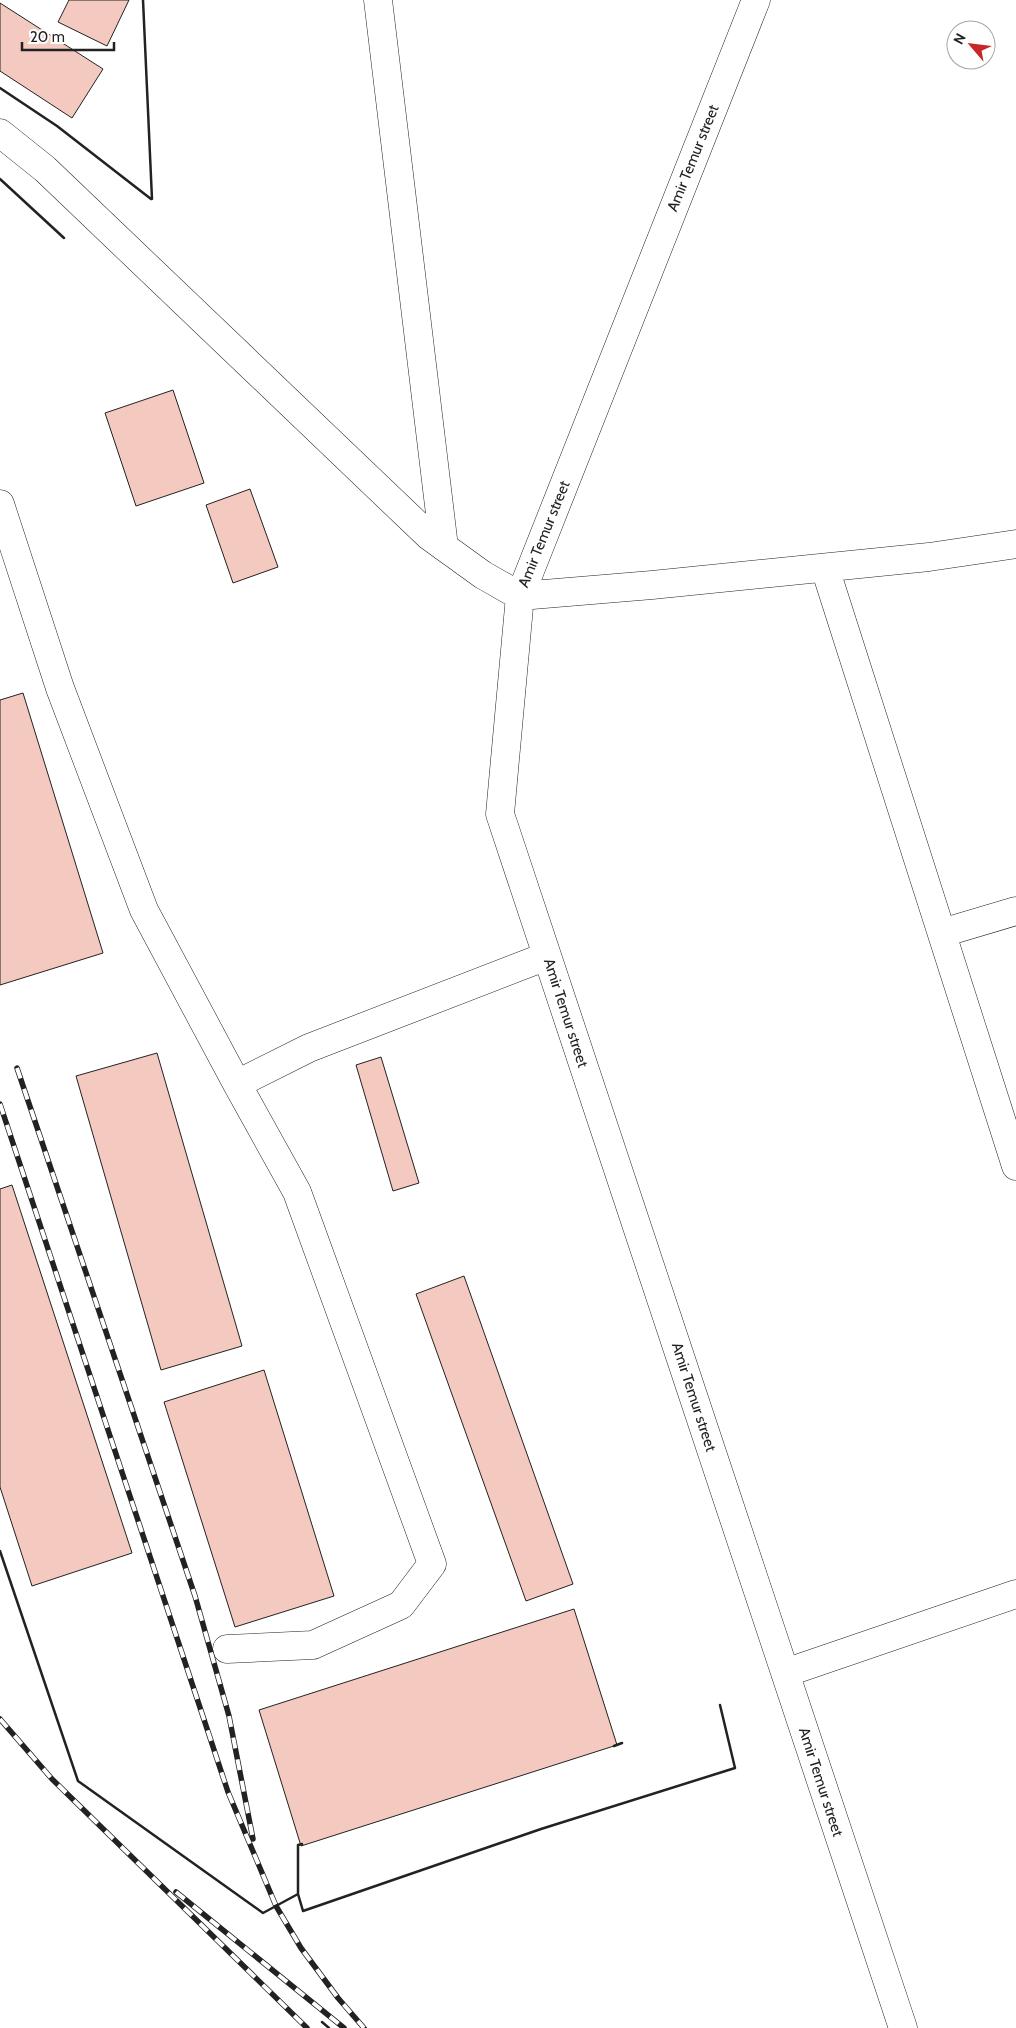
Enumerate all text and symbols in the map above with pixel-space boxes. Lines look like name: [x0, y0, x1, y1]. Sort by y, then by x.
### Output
scale bar: [22, 20, 115, 52]
north arrow: [946, 20, 996, 70]
text: 20 m: [30, 28, 65, 46]
text: N: [949, 30, 970, 47]
street label: Amir Temur street: [663, 102, 723, 214]
street label: Amir Temur street: [514, 478, 574, 590]
street label: Amir Temur street: [540, 956, 592, 1070]
street label: Amir Temur street: [668, 1340, 720, 1454]
street label: Amir Temur street: [795, 1725, 847, 1839]

